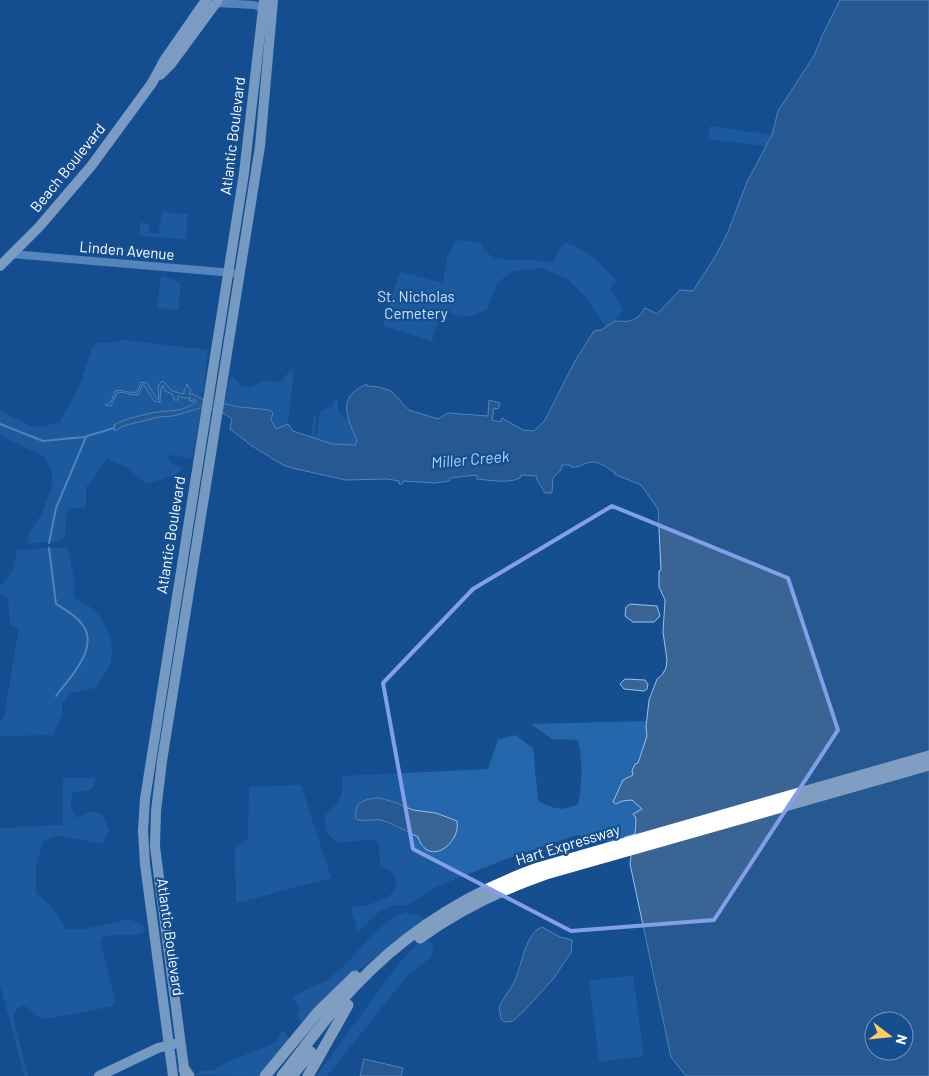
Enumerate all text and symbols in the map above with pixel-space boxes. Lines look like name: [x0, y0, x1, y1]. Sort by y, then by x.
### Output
street label: Atlantic Boulevard: [216, 76, 248, 196]
street label: Beach Boulevard: [26, 119, 109, 215]
street label: Linden Avenue: [79, 237, 175, 263]
park label: St. Nicholas Cemetery: [377, 287, 455, 322]
water label: Miller Creek: [430, 446, 510, 471]
street label: Atlantic Boulevard: [152, 475, 188, 595]
street label: Hart Expressway: [513, 820, 622, 868]
street label: Atlantic Boulevard: [154, 877, 188, 997]
north arrow: [864, 1011, 914, 1061]
text: N: [893, 1033, 911, 1047]

